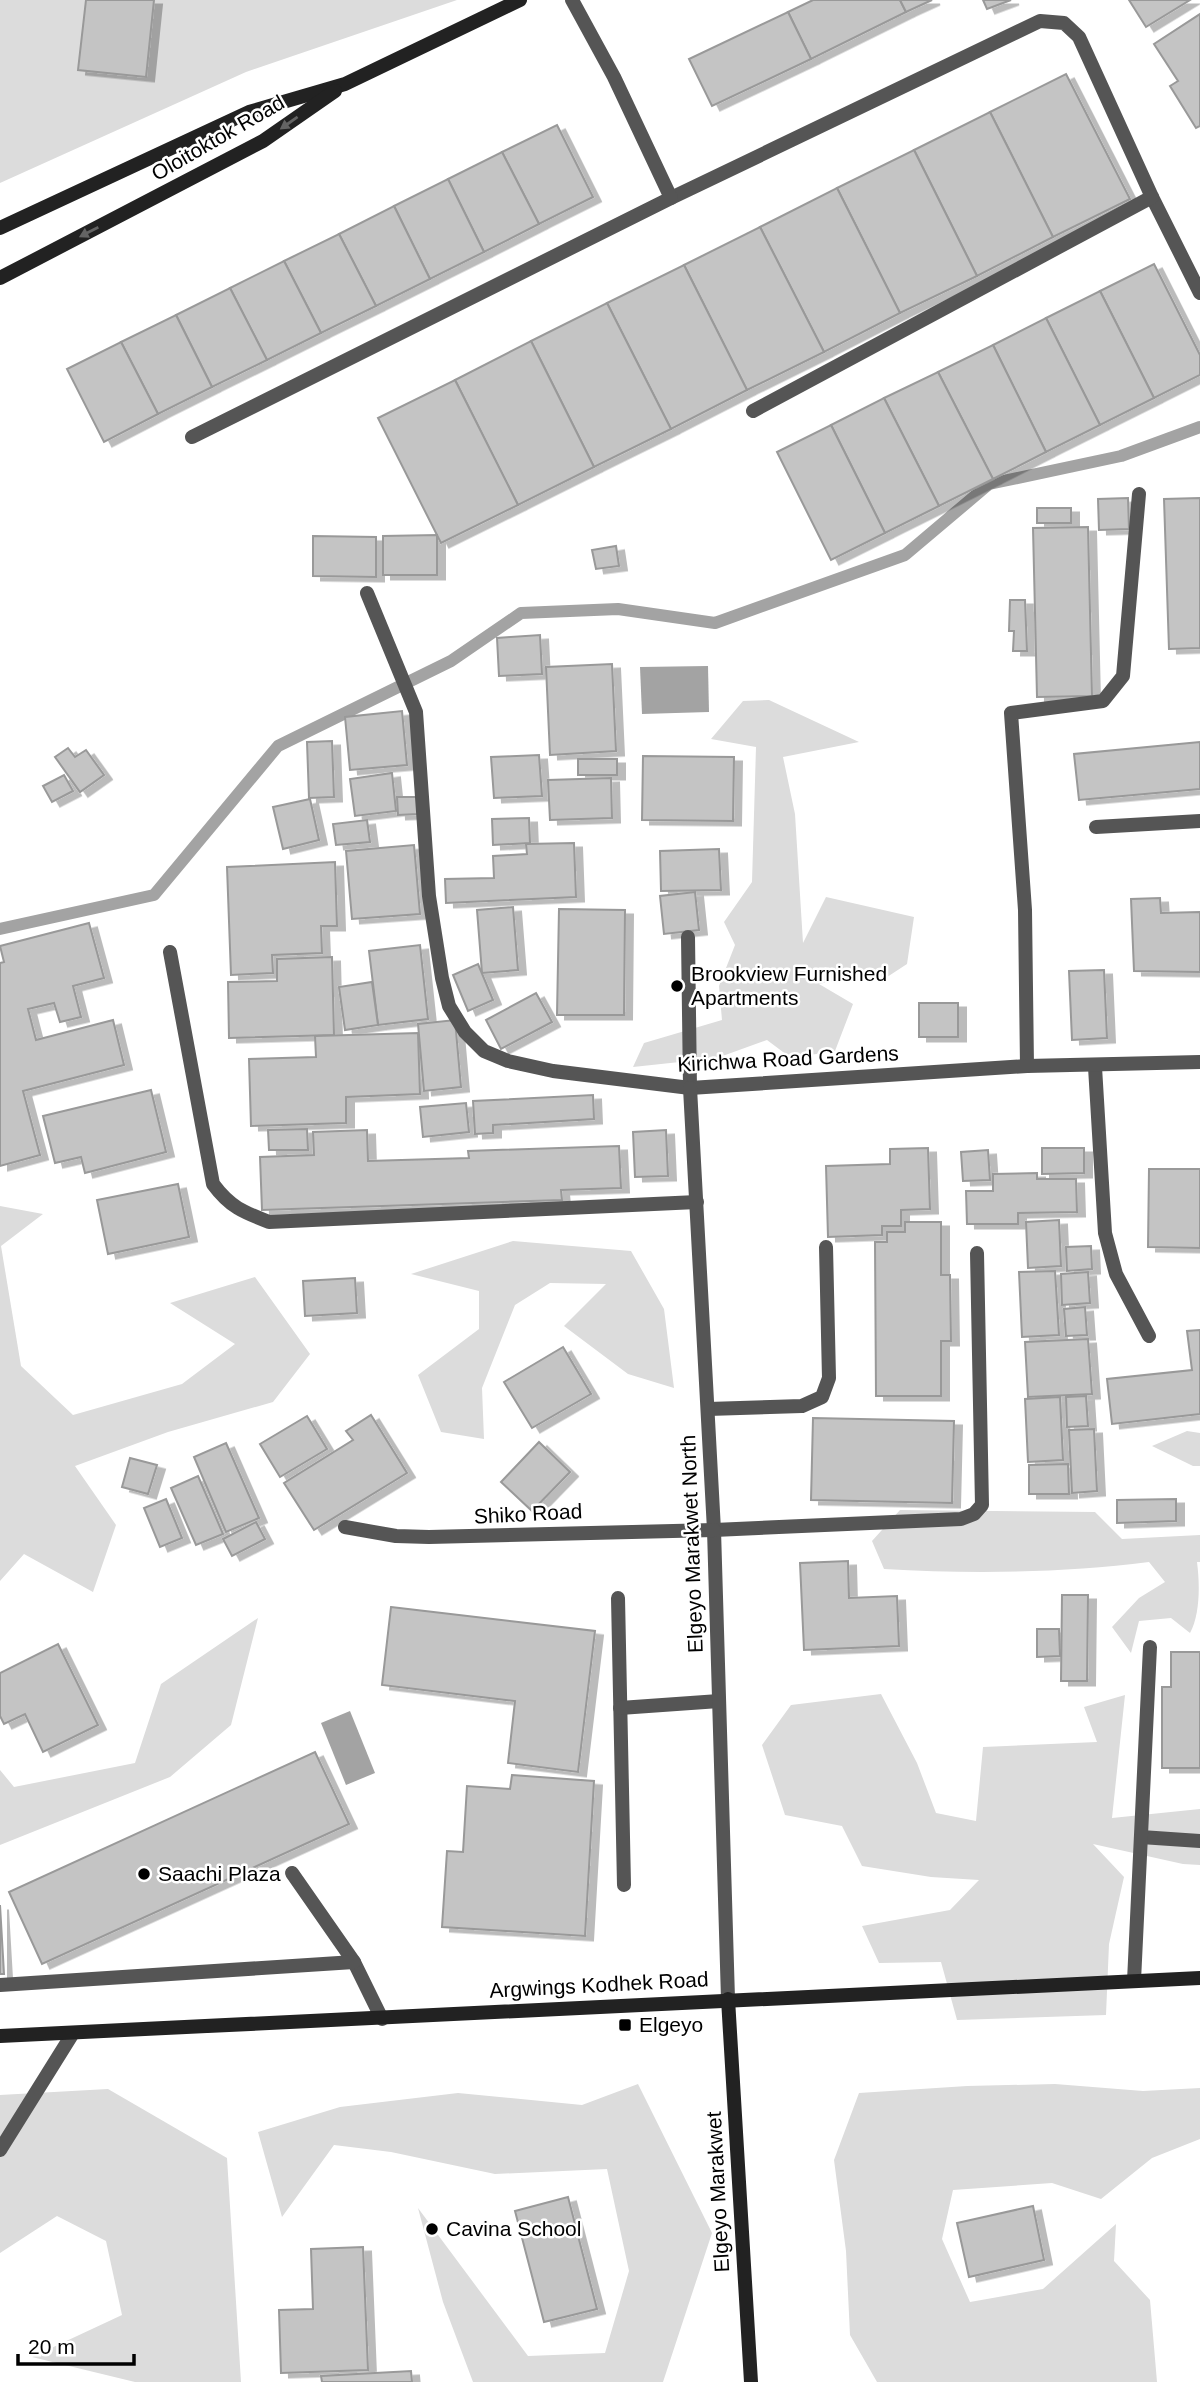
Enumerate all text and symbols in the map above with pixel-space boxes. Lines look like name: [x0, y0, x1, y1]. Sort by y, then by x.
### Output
street label: Oloitoktok Road: [147, 90, 288, 185]
one-way arrow: [280, 116, 298, 130]
one-way arrow: [79, 226, 99, 237]
place label: Brookview Furnished Apartments: [691, 962, 887, 1009]
marker: Brookview Furnished Apartments: [669, 978, 685, 994]
street label: Kirichwa Road Gardens: [677, 1041, 899, 1076]
street label: Elgeyo Marakwet North: [676, 1435, 707, 1653]
street label: Shiko Road: [473, 1499, 583, 1528]
place label: Saachi Plaza: [158, 1862, 281, 1885]
marker: Saachi Plaza: [136, 1866, 152, 1882]
street label: Argwings Kodhek Road: [489, 1967, 709, 2002]
place label: Elgeyo: [639, 2013, 703, 2036]
marker: Elgeyo: [617, 2017, 633, 2033]
street label: Elgeyo Marakwet: [702, 2111, 733, 2273]
place label: Cavina School: [446, 2217, 581, 2240]
marker: Cavina School: [424, 2221, 440, 2237]
scale bar: [18, 2322, 133, 2366]
text: 20 m: [28, 2335, 75, 2358]

